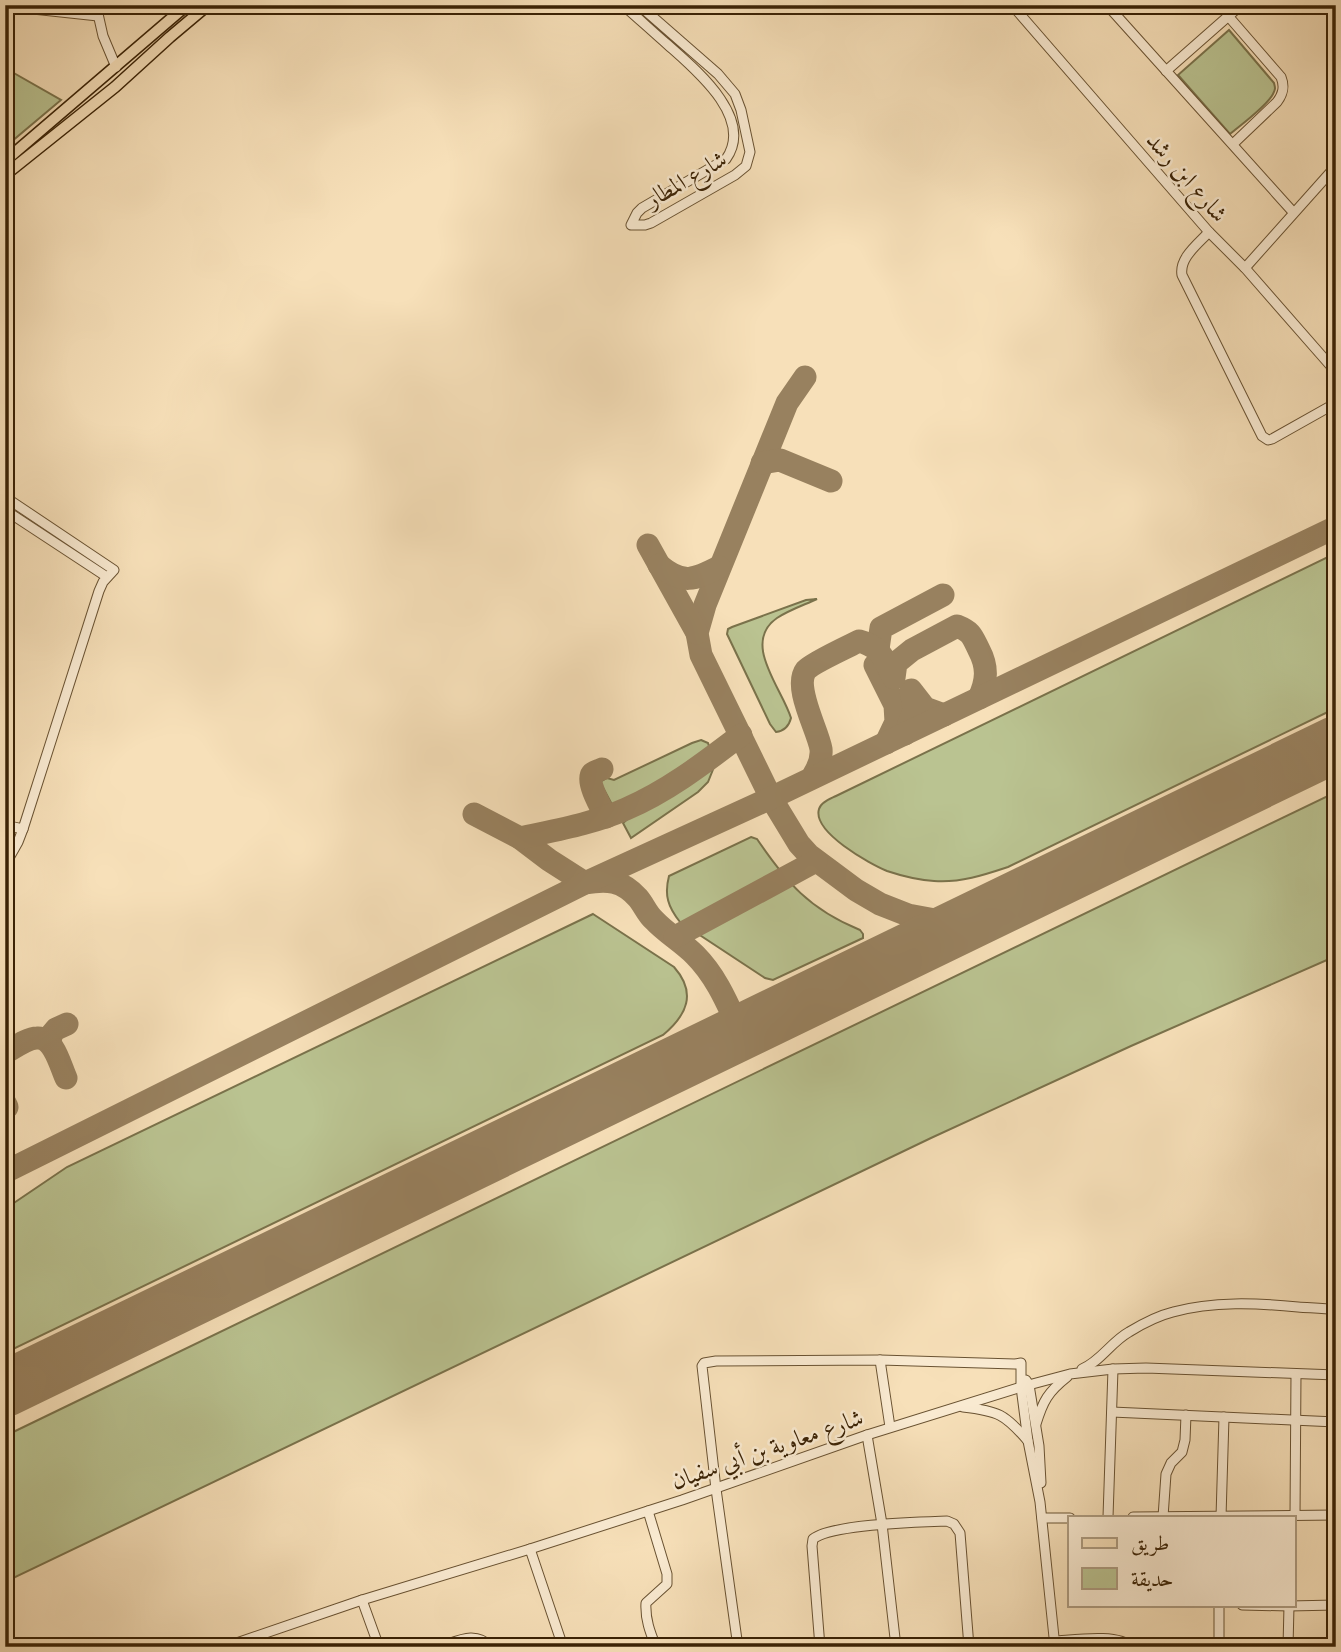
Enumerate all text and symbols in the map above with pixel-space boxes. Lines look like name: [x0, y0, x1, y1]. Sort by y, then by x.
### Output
street label: شارع ابن رشد: [1136, 126, 1234, 232]
street label: شارع المطار: [639, 145, 735, 220]
street label: شارع معاوية بن أبي سفيان: [666, 1400, 869, 1501]
legend: [1068, 1516, 1296, 1606]
text: طريق: [1131, 1531, 1169, 1558]
text: حديقة: [1131, 1567, 1174, 1594]

